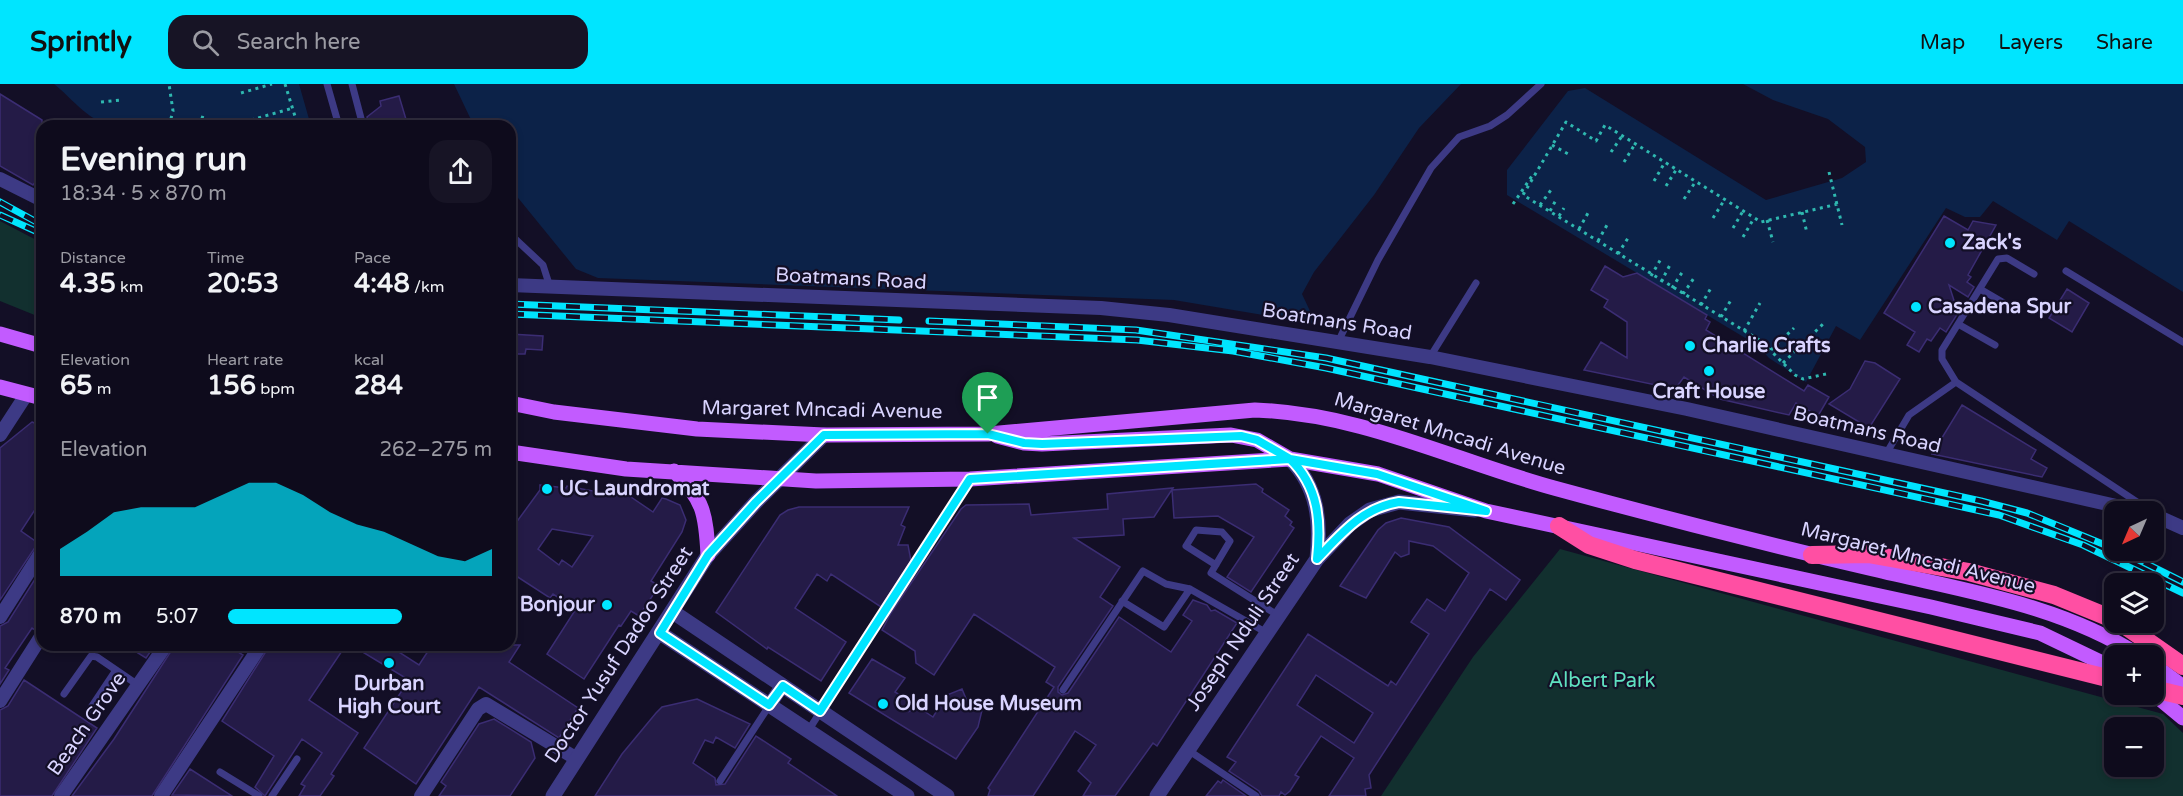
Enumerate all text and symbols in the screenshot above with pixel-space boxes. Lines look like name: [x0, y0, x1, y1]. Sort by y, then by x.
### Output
search box: [168, 15, 588, 69]
text: Sprintly: [30, 25, 132, 59]
icon: search: [189, 26, 222, 59]
text: Search here: [237, 29, 361, 55]
text: Map: [1920, 30, 1965, 55]
text: Layers: [1998, 30, 2063, 55]
text: Share: [2096, 30, 2153, 55]
text: Evening run: [60, 140, 247, 179]
button: share: [429, 140, 492, 203]
text: 18:34 · 5 × 870 m: [60, 182, 227, 206]
place label: Zack's: [1962, 231, 2022, 255]
marker: Zack's: [1943, 236, 1957, 250]
text: Distance: [60, 248, 126, 268]
text: Time: [207, 248, 244, 268]
text: Pace: [354, 248, 391, 268]
street label: Boatmans Road: [775, 263, 927, 295]
text: 4.35: [60, 268, 116, 299]
text: 20:53: [207, 268, 279, 299]
text: 4:48: [354, 268, 410, 299]
text: km: [116, 277, 143, 297]
text: /km: [410, 277, 444, 297]
place label: Casadena Spur: [1928, 295, 2072, 319]
street label: Boatmans Road: [1260, 298, 1414, 346]
marker: Casadena Spur: [1909, 300, 1923, 314]
place label: Charlie Crafts: [1702, 334, 1831, 358]
marker: Charlie Crafts: [1683, 339, 1697, 353]
text: Elevation: [60, 350, 130, 370]
text: Heart rate: [207, 350, 283, 370]
text: kcal: [354, 350, 384, 370]
marker: Craft House: [1702, 364, 1716, 378]
text: 65: [60, 370, 93, 401]
text: 156: [207, 370, 256, 401]
text: 284: [354, 370, 403, 401]
pin: [962, 372, 1013, 434]
text: m: [93, 379, 112, 399]
text: bpm: [256, 379, 295, 399]
place label: Craft House: [1653, 380, 1765, 404]
icon: arrive: [971, 381, 1004, 414]
street label: Margaret Mncadi Avenue: [1331, 387, 1569, 481]
street label: Margaret Mncadi Avenue: [701, 396, 943, 424]
street label: Boatmans Road: [1791, 401, 1943, 459]
text: Elevation: [60, 438, 147, 462]
text: 262–275 m: [379, 438, 492, 462]
place label: UC Laundromat: [559, 477, 710, 501]
marker: UC Laundromat: [540, 482, 554, 496]
north arrow: [2104, 501, 2164, 561]
map controls: [2104, 501, 2164, 777]
street label: Margaret Mncadi Avenue: [1798, 517, 2038, 599]
street label: Doctor Yusuf Dadoo Street: [540, 542, 698, 768]
street label: Joseph Nduli Street: [1181, 548, 1305, 716]
button: layers: [2104, 573, 2164, 633]
place label: Bonjour: [520, 593, 595, 617]
marker: Bonjour: [600, 598, 614, 612]
text: 870 m: [60, 605, 121, 629]
text: 5:07: [156, 605, 199, 629]
button: +: [2104, 645, 2164, 705]
marker: Durban High Court: [382, 656, 396, 670]
street label: Beach Grove: [43, 668, 131, 780]
park label: Albert Park: [1549, 669, 1656, 693]
place label: Durban High Court: [337, 672, 441, 719]
place label: Old House Museum: [895, 692, 1082, 716]
marker: Old House Museum: [876, 697, 890, 711]
button: −: [2104, 717, 2164, 777]

